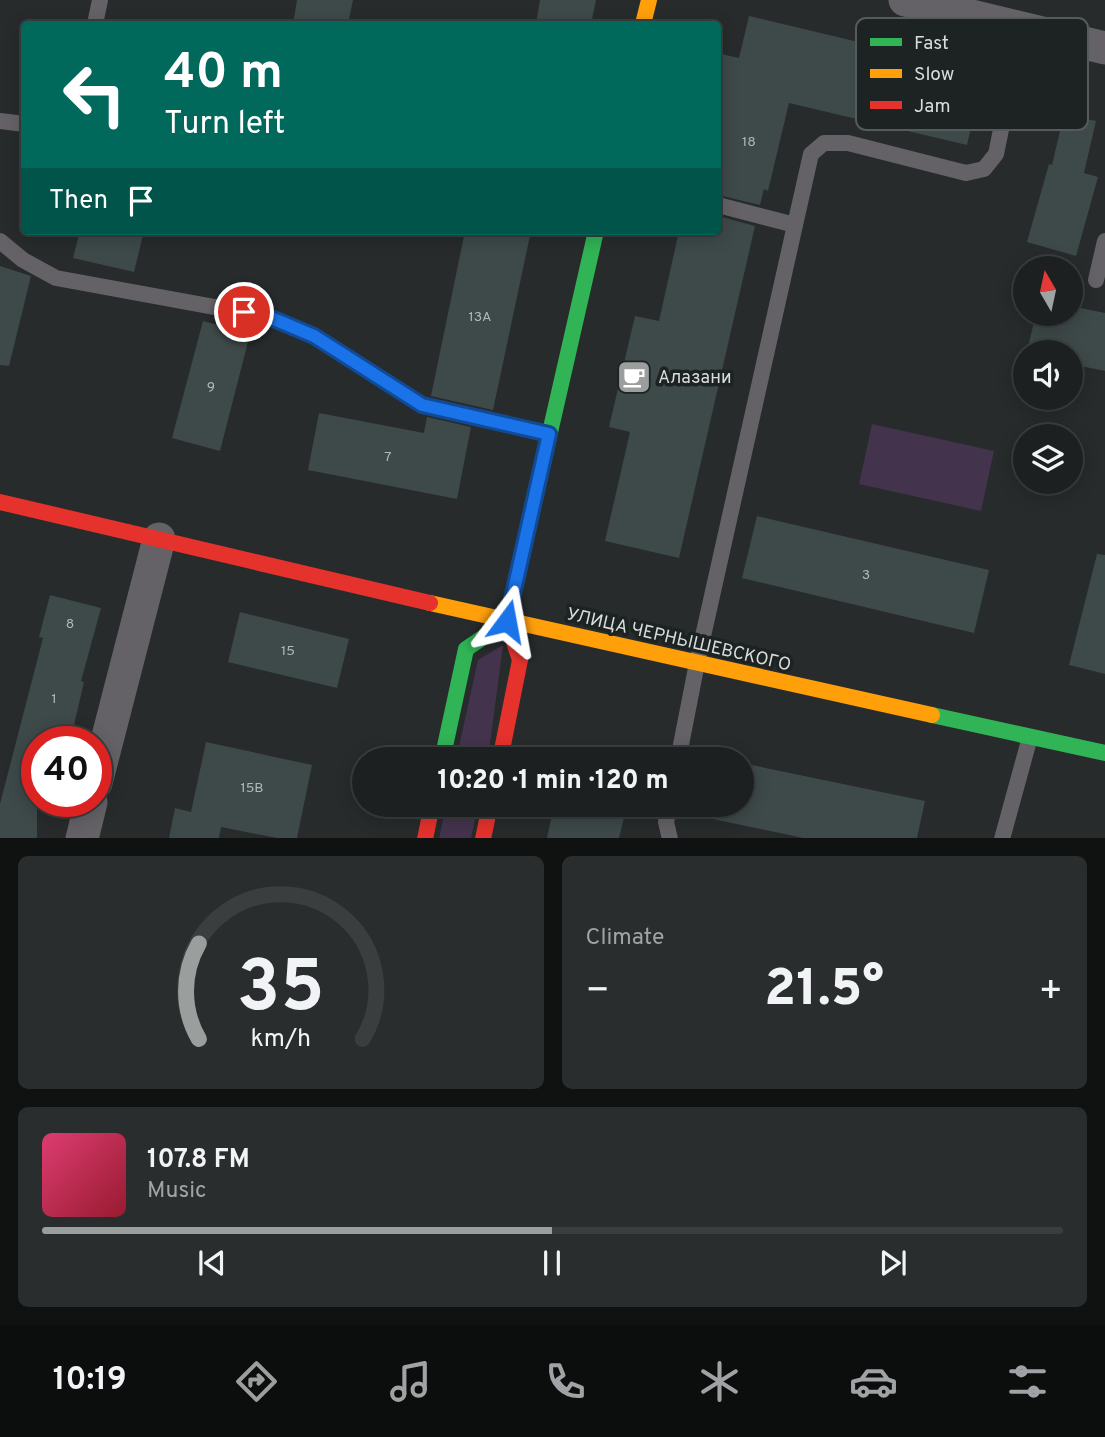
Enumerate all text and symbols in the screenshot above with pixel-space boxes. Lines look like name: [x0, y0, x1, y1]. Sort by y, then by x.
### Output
legend: [856, 18, 1088, 130]
text: Fast: [914, 32, 949, 56]
text: 40 m: [164, 44, 283, 106]
icon: left: [49, 49, 140, 140]
text: Slow: [914, 63, 954, 87]
text: Jam: [914, 95, 951, 119]
text: Turn left: [164, 105, 285, 145]
house number: 18: [742, 134, 756, 151]
icon: arrive: [122, 182, 160, 220]
text: Then: [49, 185, 108, 218]
north arrow: [1013, 256, 1083, 326]
map controls: [1013, 256, 1083, 494]
pin: [214, 282, 274, 342]
icon: arrive: [225, 293, 263, 331]
house number: 13А: [468, 309, 492, 326]
button: sound: [1013, 340, 1083, 410]
cafe icon: Алазани: [615, 358, 653, 396]
place label: Алазани: [658, 367, 732, 390]
house number: 9: [207, 379, 215, 396]
button: layers: [1013, 424, 1083, 494]
house number: 7: [384, 449, 392, 466]
house number: 3: [862, 567, 870, 584]
position arrow: [470, 584, 544, 658]
street label: УЛИЦА ЧЕРНЫШЕВСКОГО: [564, 603, 793, 677]
house number: 8: [66, 616, 74, 633]
house number: 15: [281, 643, 295, 660]
house number: 1: [51, 691, 57, 708]
speed limit sign: 40: [21, 726, 112, 817]
text: 10:20 · 1 min · 120 m: [438, 765, 668, 798]
house number: 15В: [240, 780, 264, 797]
text: Climate: [586, 924, 664, 953]
text: 35: [237, 945, 325, 1037]
text: 21.5°: [764, 958, 884, 1024]
text: −: [586, 968, 610, 1017]
text: +: [1038, 968, 1063, 1017]
text: km/h: [250, 1023, 311, 1055]
text: 107.8 FM: [147, 1144, 250, 1177]
text: Music: [147, 1177, 207, 1206]
icon: previous: [193, 1244, 231, 1282]
icon: pause: [533, 1244, 571, 1282]
icon: next: [874, 1244, 912, 1282]
icon: directions: [232, 1357, 281, 1406]
icon: music: [386, 1357, 435, 1406]
icon: phone: [541, 1357, 590, 1406]
icon: climate: [695, 1357, 744, 1406]
icon: car: [849, 1357, 898, 1406]
icon: filters: [1003, 1357, 1052, 1406]
text: 10:19: [53, 1361, 127, 1401]

